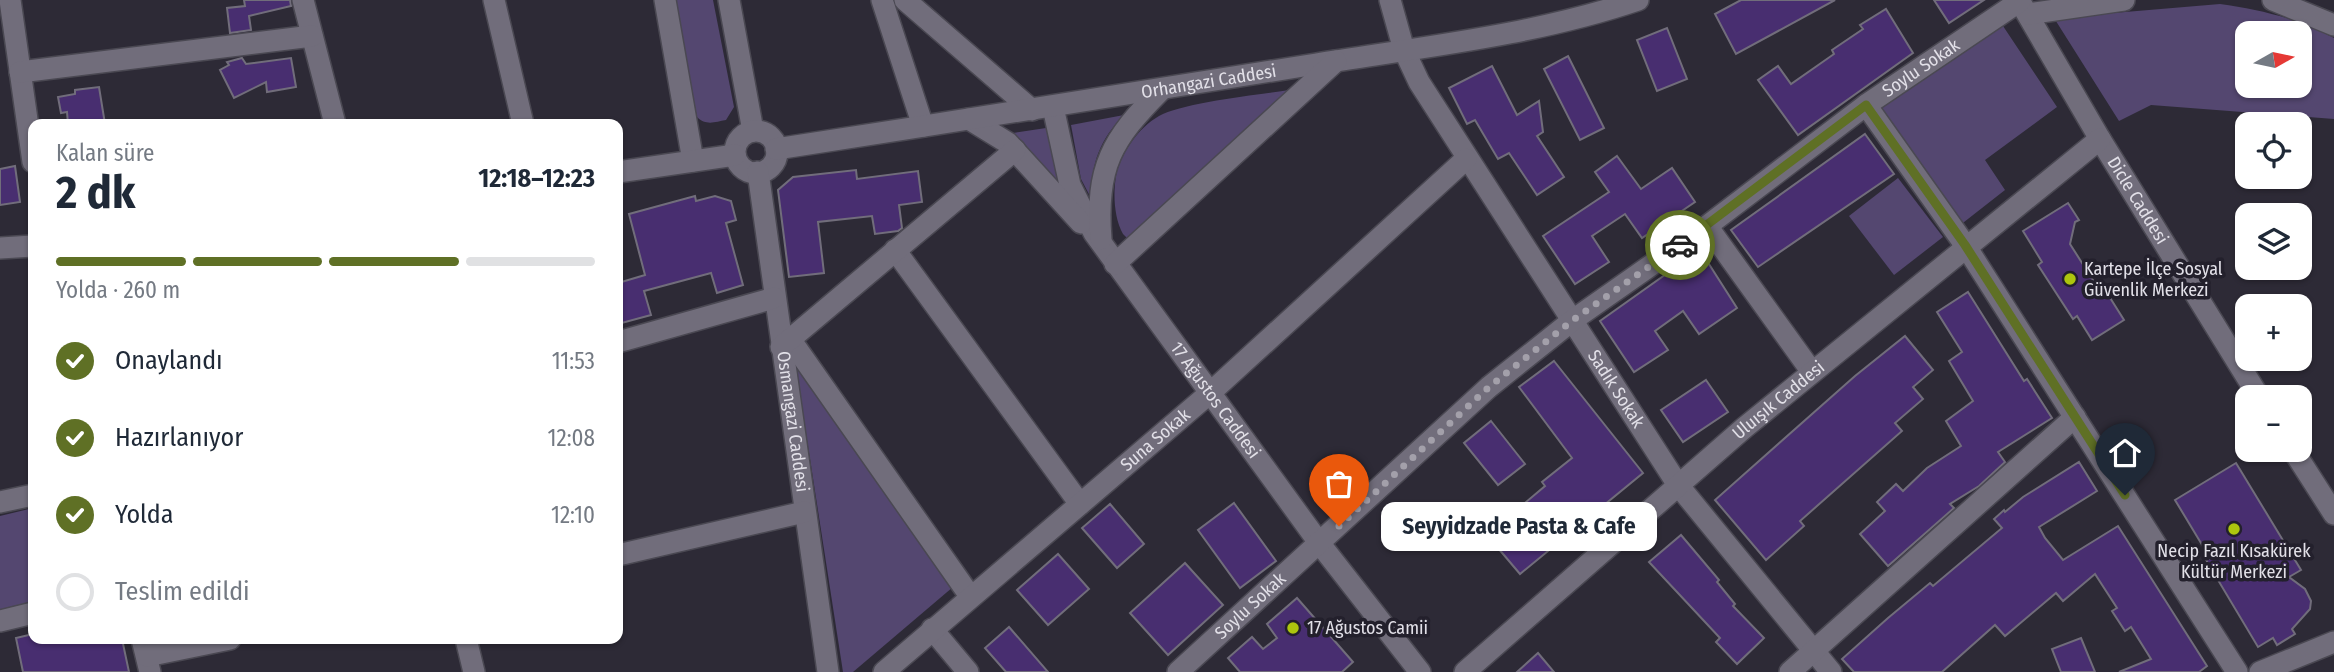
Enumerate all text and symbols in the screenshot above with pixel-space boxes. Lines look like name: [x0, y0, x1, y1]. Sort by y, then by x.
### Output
north arrow: [2235, 21, 2312, 98]
map controls: [2235, 21, 2312, 462]
street label: Soylu Sokak: [1878, 34, 1964, 102]
street label: Orhangazi Caddesi: [1140, 60, 1278, 103]
button: locate: [2235, 112, 2312, 189]
text: Kalan süre: [56, 139, 154, 167]
street label: Dicle Caddesi: [2103, 153, 2173, 248]
text: 12:18–12:23: [478, 163, 595, 194]
text: 2 dk: [56, 165, 135, 220]
button: layers: [2235, 203, 2312, 280]
courier: [1645, 210, 1715, 280]
icon: car: [1661, 226, 1699, 264]
place label: Kartepe İlçe Sosyal Güvenlik Merkezi: [2084, 258, 2223, 301]
marker: Kartepe İlçe Sosyal Güvenlik Merkezi: [2062, 271, 2078, 287]
text: Yolda · 260 m: [56, 276, 180, 304]
button: +: [2235, 294, 2312, 371]
street label: 17 Ağustos Caddesi: [1166, 337, 1265, 463]
icon: check: [56, 342, 94, 380]
text: Onaylandı: [115, 345, 223, 376]
street label: Sadık Sokak: [1583, 346, 1650, 432]
text: 11:53: [552, 347, 595, 375]
street label: Osmangazi Caddesi: [772, 350, 814, 494]
street label: Uluışık Caddesi: [1728, 356, 1829, 444]
button: −: [2235, 385, 2312, 462]
street label: Suna Sokak: [1116, 404, 1195, 476]
icon: check: [56, 419, 94, 457]
text: Hazırlanıyor: [115, 422, 243, 453]
pin: [2095, 423, 2155, 495]
text: 12:08: [548, 424, 595, 452]
icon: home: [2106, 434, 2144, 472]
pin: [1309, 454, 1369, 526]
icon: bag: [1320, 465, 1358, 503]
icon: check: [56, 496, 94, 534]
text: Yolda: [115, 499, 174, 530]
text: 12:10: [551, 501, 595, 529]
callout: Seyyidzade Pasta & Cafe: [1381, 502, 1658, 550]
text: Seyyidzade Pasta & Cafe: [1402, 512, 1636, 540]
marker: Necip Fazıl Kısakürek Kültür Merkezi: [2226, 521, 2242, 537]
place label: Necip Fazıl Kısakürek Kültür Merkezi: [2157, 540, 2311, 583]
street label: Soylu Sokak: [1210, 567, 1291, 644]
text: Teslim edildi: [115, 576, 250, 607]
place label: 17 Ağustos Camii: [1307, 617, 1428, 639]
marker: 17 Ağustos Camii: [1285, 620, 1301, 636]

